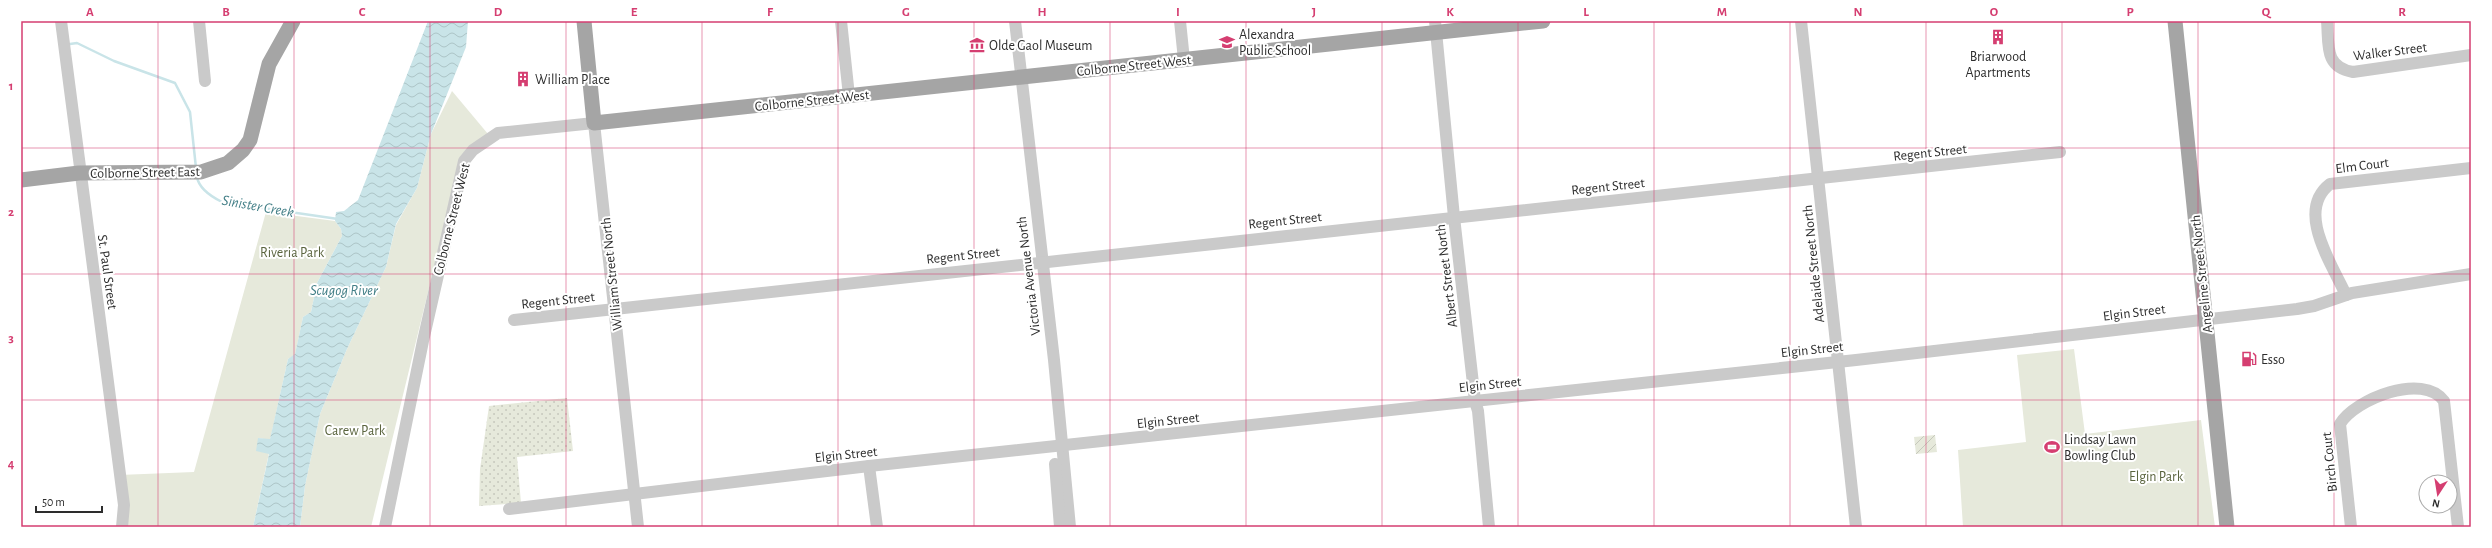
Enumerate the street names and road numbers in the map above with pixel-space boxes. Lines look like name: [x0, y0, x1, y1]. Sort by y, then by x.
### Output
street label: Walker Street: [2353, 40, 2428, 63]
street label: Colborne Street West: [1076, 53, 1193, 79]
street label: Colborne Street West: [754, 88, 871, 114]
street label: Regent Street: [1893, 142, 1968, 164]
street label: Elm Court: [2335, 156, 2390, 176]
street label: Colborne Street West: [431, 161, 473, 277]
street label: Colborne Street East: [90, 165, 200, 181]
street label: Regent Street: [1571, 176, 1646, 198]
street label: Adelaide Street North: [1801, 204, 1827, 324]
street label: Regent Street: [1248, 210, 1323, 232]
street label: Angeline Street North: [2189, 214, 2215, 334]
street label: Victoria Avenue North: [1015, 216, 1043, 336]
street label: William Street North: [599, 217, 625, 331]
street label: Albert Street North: [1434, 223, 1460, 328]
street label: St. Paul Street: [95, 234, 119, 311]
street label: Regent Street: [926, 245, 1001, 267]
street label: Regent Street: [521, 290, 596, 312]
street label: Elgin Street: [2102, 302, 2167, 324]
street label: Elgin Street: [1780, 340, 1845, 360]
street label: Elgin Street: [1458, 375, 1523, 395]
street label: Elgin Street: [1136, 411, 1201, 431]
street label: Birch Court: [2320, 431, 2340, 493]
street label: Elgin Street: [814, 445, 879, 465]

